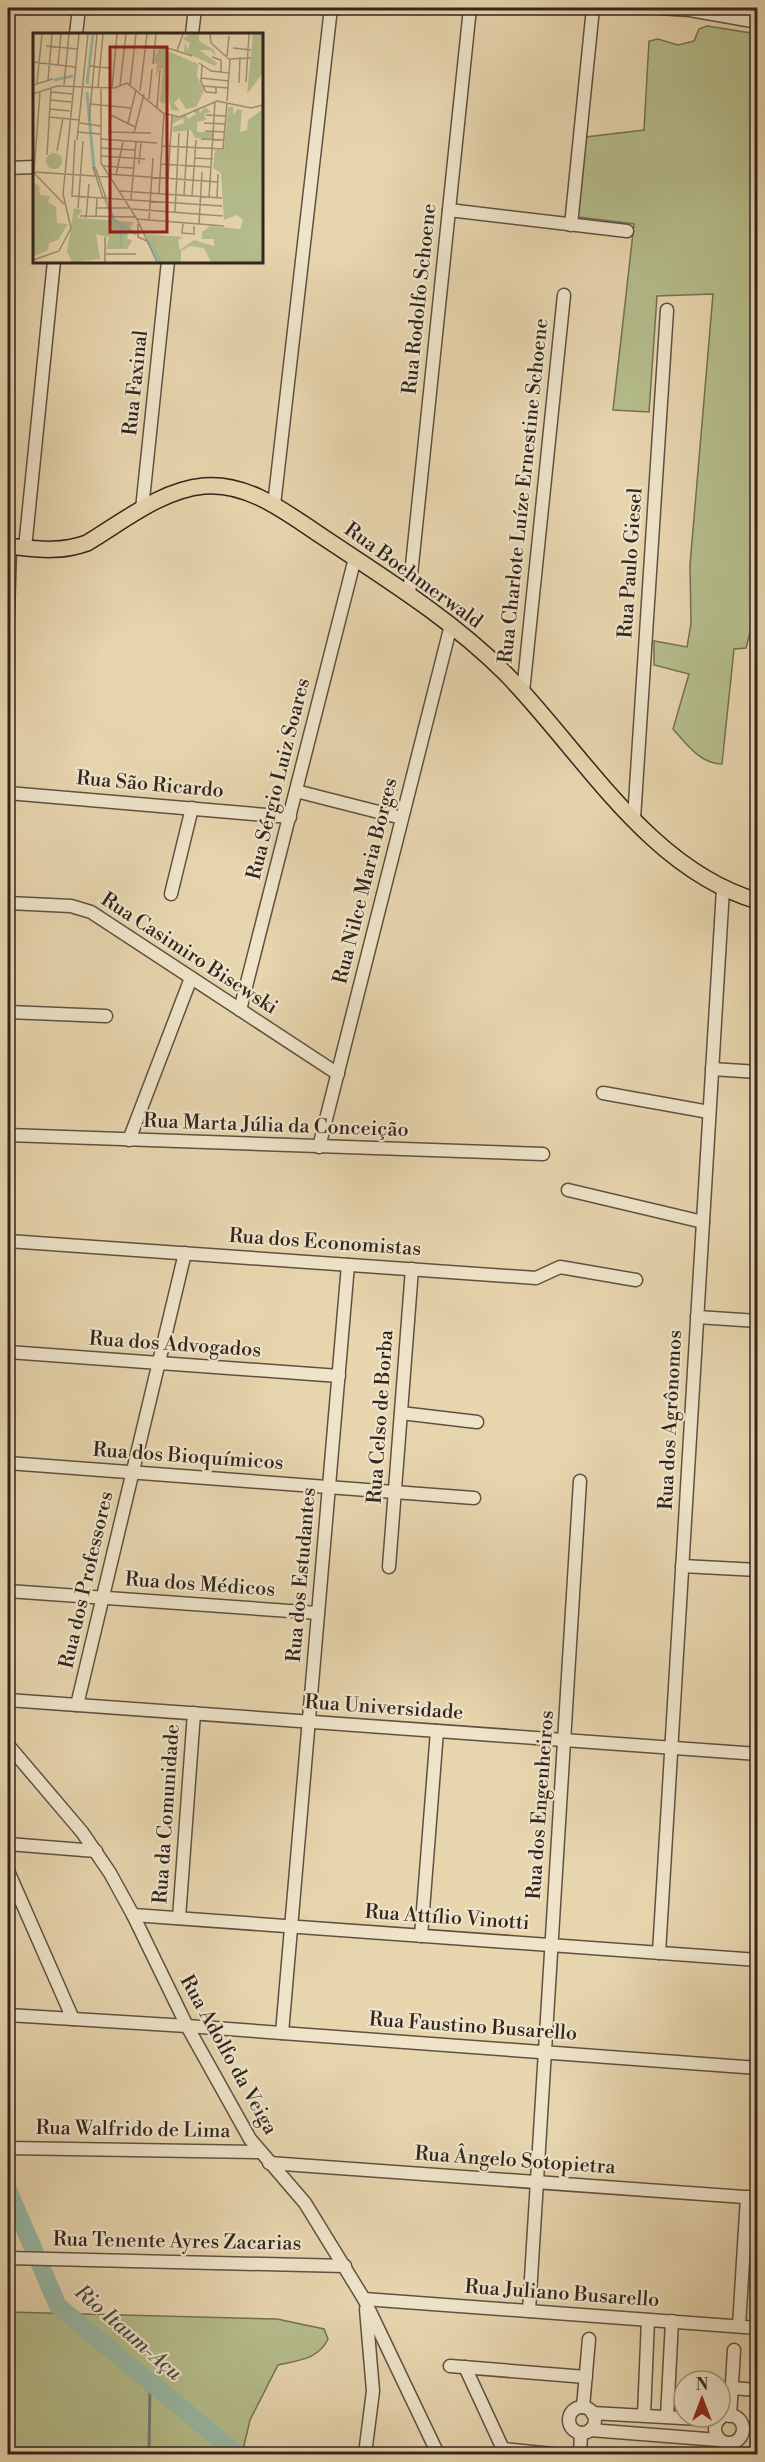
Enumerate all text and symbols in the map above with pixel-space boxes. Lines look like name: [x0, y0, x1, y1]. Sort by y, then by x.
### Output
inset map: [33, 33, 262, 262]
street label: Rua Rodolfo Schoene: [398, 202, 442, 396]
street label: Rua Charlote Luíze Ernestine Schoene: [493, 317, 555, 665]
street label: Rua Faxinal: [118, 329, 154, 437]
street label: Rua Paulo Giesel: [613, 487, 649, 639]
street label: Rua Boehmerwald: [339, 517, 488, 635]
street label: Rua Sérgio Luiz Soares: [242, 676, 316, 882]
street label: Rua São Ricardo: [75, 766, 225, 804]
street label: Rua Nilce Maria Borges: [328, 775, 404, 987]
street label: Rua Casimiro Bisewski: [96, 887, 282, 1021]
street label: Rua Marta Júlia da Conceição: [143, 1109, 409, 1143]
street label: Rua dos Economistas: [228, 1224, 422, 1262]
street label: Rua dos Advogados: [88, 1327, 262, 1363]
street label: Rua Celso de Borba: [362, 1328, 400, 1505]
street label: Rua dos Agrônomos: [654, 1329, 688, 1511]
street label: Rua dos Bioquímicos: [92, 1438, 284, 1476]
street label: Rua dos Estudantes: [282, 1487, 322, 1663]
street label: Rua dos Professores: [54, 1489, 120, 1671]
street label: Rua dos Médicos: [124, 1567, 276, 1603]
street label: Rua Universidade: [304, 1690, 464, 1726]
street label: Rua dos Engenheiros: [522, 1709, 560, 1901]
street label: Rua da Comunidade: [148, 1723, 186, 1905]
street label: Rua Attílio Vinotti: [364, 1900, 531, 1936]
street label: Rua Adolfo da Veiga: [174, 1971, 283, 2140]
street label: Rua Faustino Busarello: [368, 2007, 578, 2047]
street label: Rua Walfrido de Lima: [35, 2116, 232, 2144]
street label: Rua Ângelo Sotopietra: [414, 2141, 617, 2181]
street label: Rua Tenente Ayres Zacarias: [53, 2227, 301, 2257]
street label: Rua Juliano Busarello: [464, 2275, 660, 2313]
water label: Rio Itaum-Açu: [68, 2279, 187, 2387]
north arrow: [672, 2369, 732, 2429]
text: N: [696, 2375, 709, 2395]

